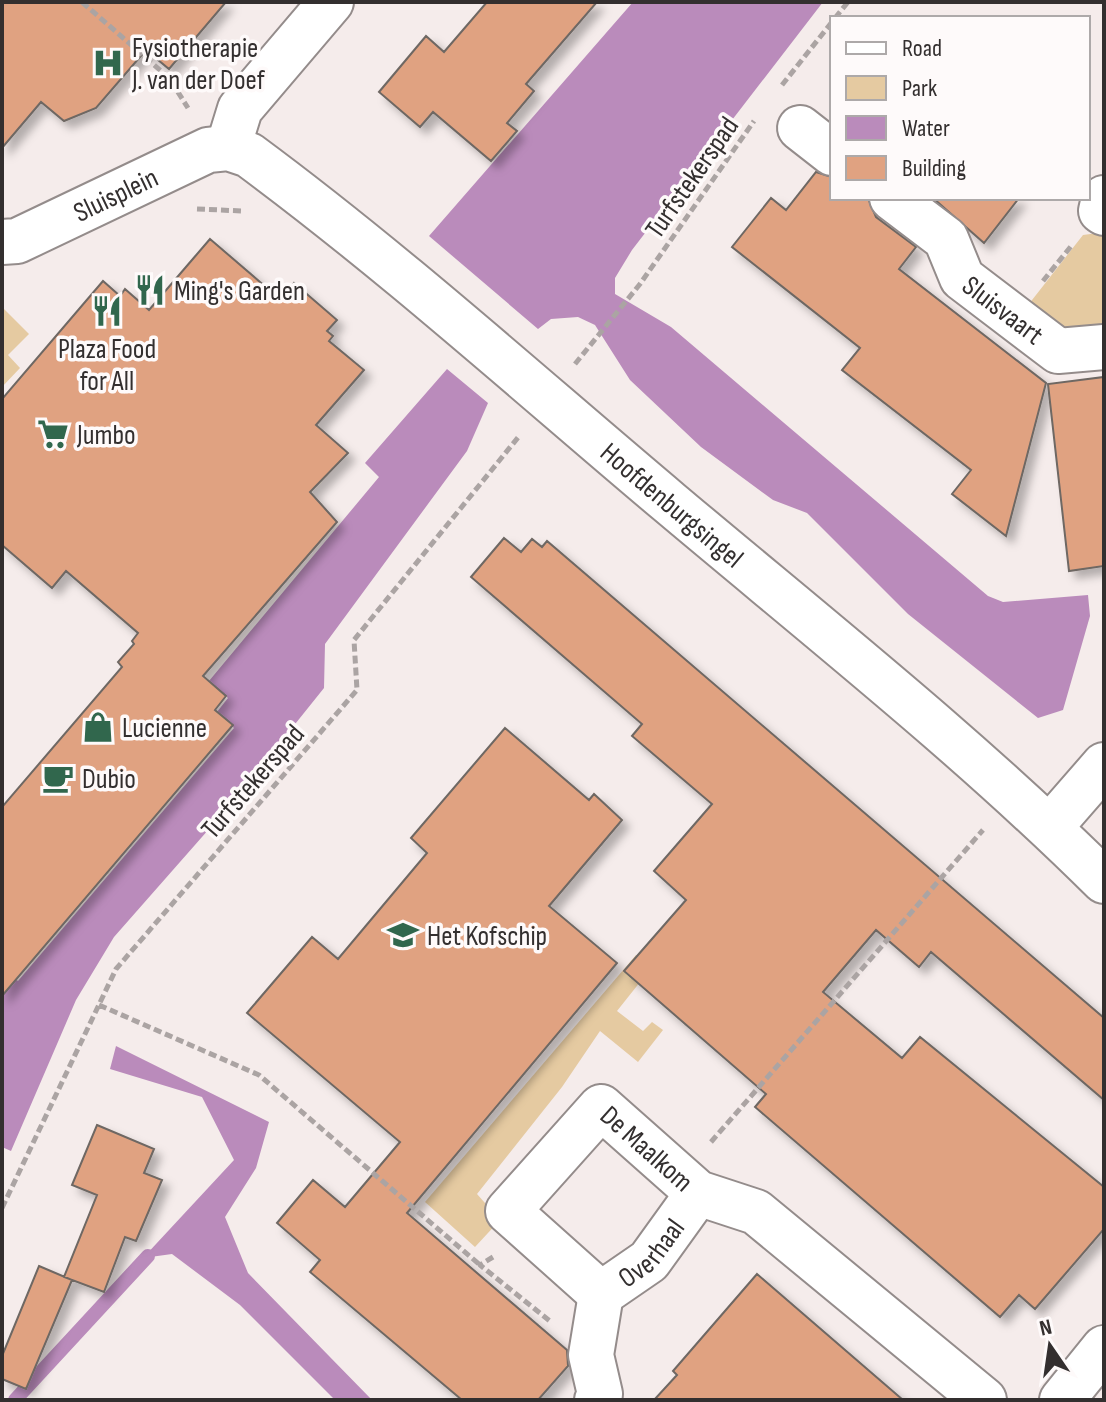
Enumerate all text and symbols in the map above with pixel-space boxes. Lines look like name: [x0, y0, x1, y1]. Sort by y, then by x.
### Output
legend: [830, 16, 1090, 200]
place label: Fysiotherapie J. van der Doef: [131, 32, 266, 97]
text: Road: [902, 34, 942, 63]
hospital icon: Fysiotherapie J. van der Doef: [91, 46, 125, 80]
text: Park: [902, 74, 937, 103]
street label: Turfstekerspad: [638, 111, 746, 245]
text: Water: [902, 114, 950, 143]
text: Building: [902, 154, 966, 183]
street label: Sluisplein: [69, 161, 164, 230]
street label: Sluisvaart: [956, 269, 1050, 352]
restaurant icon: Ming's Garden: [133, 273, 167, 307]
place label: Ming's Garden: [174, 275, 305, 308]
restaurant icon: Plaza Food for All: [90, 294, 124, 328]
place label: Plaza Food for All: [58, 333, 156, 398]
supermarket icon: Jumbo: [36, 417, 70, 451]
place label: Jumbo: [76, 419, 136, 452]
street label: Hoofdenburgsingel: [593, 436, 749, 575]
shop icon: Lucienne: [81, 710, 115, 744]
place label: Lucienne: [122, 712, 207, 745]
street label: Turfstekerspad: [195, 718, 312, 846]
cafe icon: Dubio: [41, 761, 75, 795]
place label: Dubio: [82, 763, 136, 796]
school or university icon: Het Kofschip: [386, 918, 420, 952]
place label: Het Kofschip: [427, 920, 547, 953]
street label: De Maalkom: [593, 1099, 699, 1199]
street label: Overhaal: [612, 1213, 692, 1295]
north arrow: [1010, 1306, 1090, 1386]
text: N: [1037, 1313, 1055, 1342]

